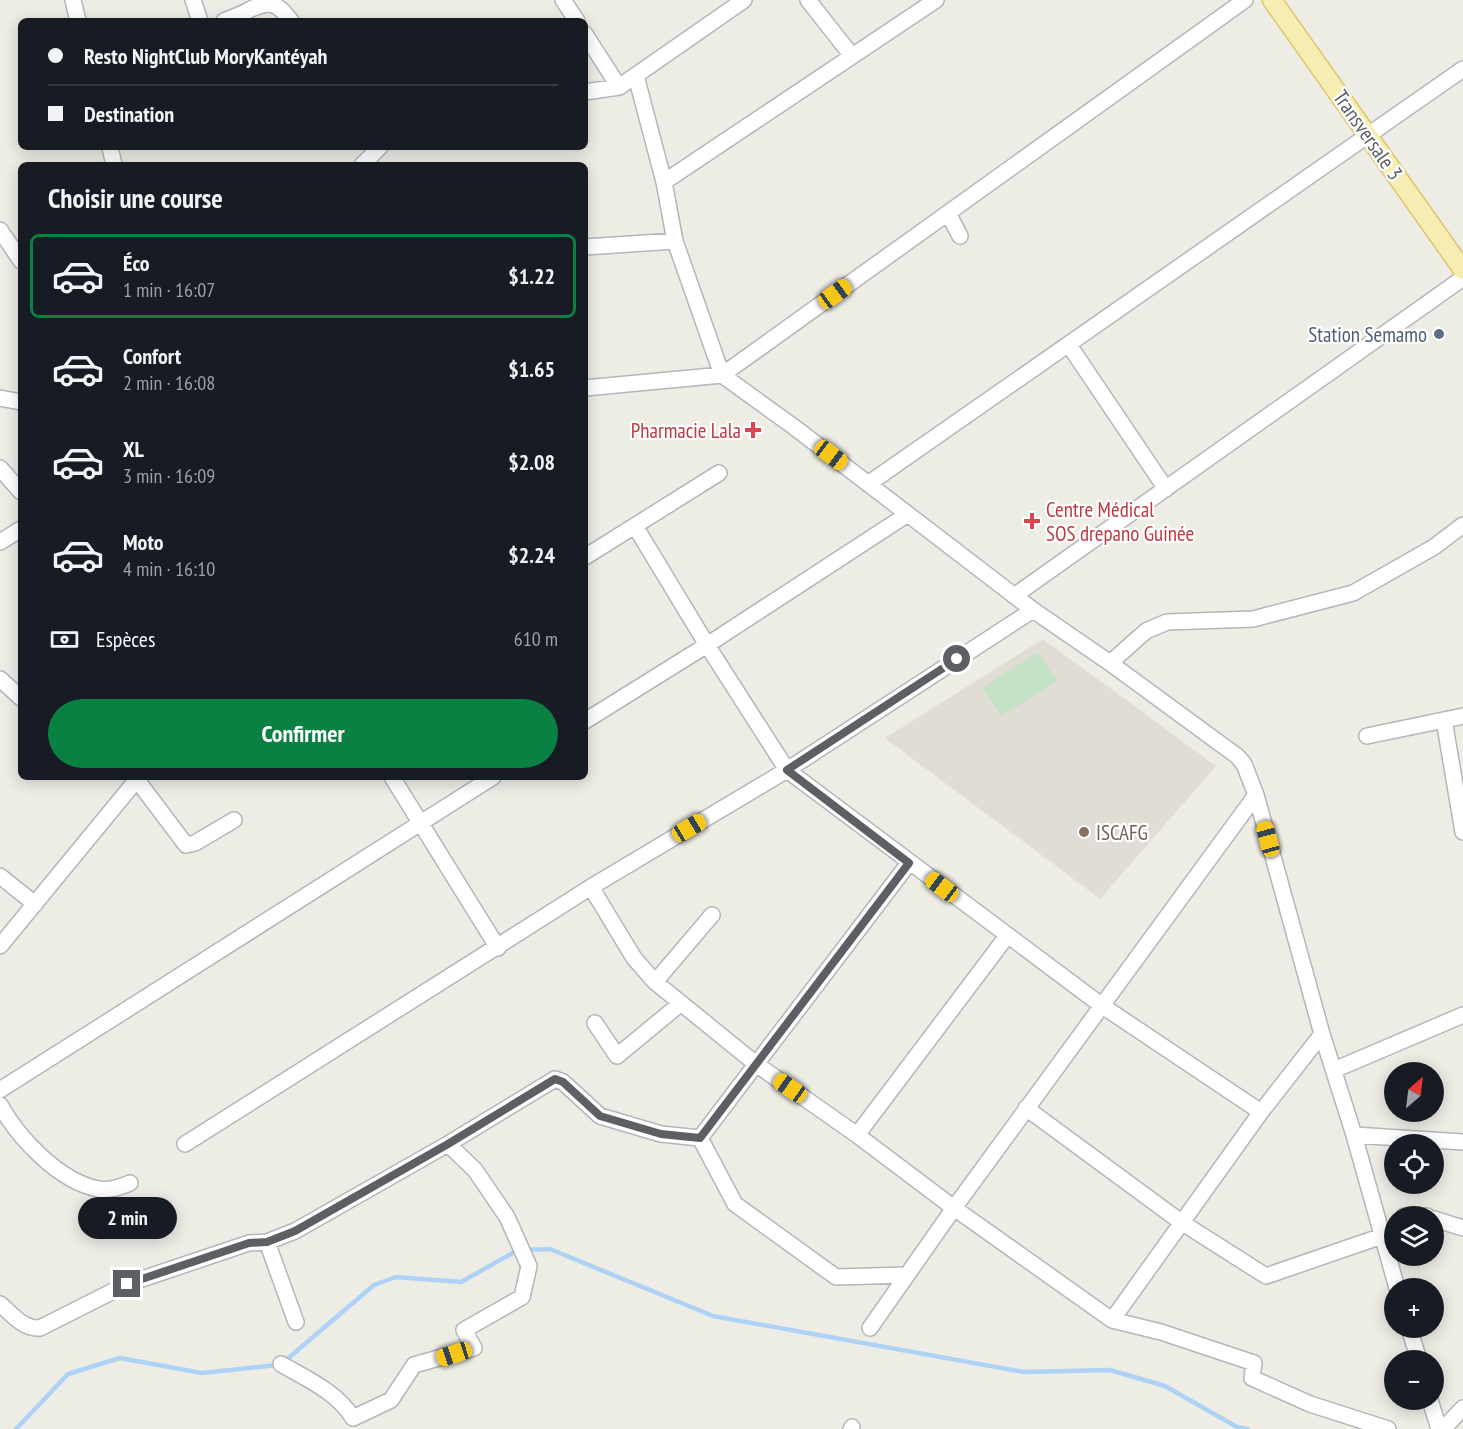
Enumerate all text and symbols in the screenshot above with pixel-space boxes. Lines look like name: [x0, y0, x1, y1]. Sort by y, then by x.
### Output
text: Resto NightClub MoryKantéyah: [84, 42, 327, 70]
street label: Transversale 3: [1327, 85, 1409, 185]
text: Destination: [84, 100, 174, 128]
text: Choisir une course: [48, 181, 223, 215]
icon: car: [51, 249, 105, 303]
text: Éco: [123, 249, 150, 277]
text: $1.22: [508, 262, 555, 290]
car: [815, 276, 855, 312]
text: 1 min · 16:07: [123, 277, 215, 303]
place label: Station Semamo: [1308, 321, 1427, 348]
marker: Station Semamo: [1432, 327, 1446, 341]
icon: car: [51, 342, 105, 396]
text: Confort: [123, 342, 181, 370]
text: $1.65: [508, 355, 555, 383]
text: 2 min · 16:08: [123, 370, 215, 396]
place label: Pharmacie Lala: [631, 417, 741, 444]
marker: Pharmacie Lala: [746, 423, 760, 437]
icon: car: [51, 435, 105, 489]
text: XL: [123, 435, 144, 463]
car: [811, 437, 851, 473]
text: $2.08: [508, 448, 555, 476]
text: 3 min · 16:09: [123, 463, 215, 489]
place label: Centre Médical SOS drepano Guinée: [1046, 496, 1194, 547]
marker: Centre Médical SOS drepano Guinée: [1023, 512, 1041, 530]
icon: car: [51, 528, 105, 582]
text: Moto: [123, 528, 164, 556]
text: $2.24: [508, 541, 555, 569]
text: 4 min · 16:10: [123, 556, 215, 582]
icon: cash: [48, 623, 81, 656]
text: Espèces: [96, 625, 155, 653]
text: 610 m: [514, 626, 558, 652]
route start: [943, 645, 970, 672]
button: Confirmer: [48, 699, 558, 768]
car: [669, 811, 709, 845]
place label: ISCAFG: [1096, 819, 1148, 846]
car: [1255, 819, 1281, 859]
marker: ISCAFG: [1077, 825, 1091, 839]
car: [922, 869, 962, 905]
north arrow: [1384, 1062, 1444, 1122]
map controls: [1384, 1062, 1444, 1410]
car: [770, 1070, 810, 1106]
button: locate: [1384, 1134, 1444, 1194]
callout: 2 min: [78, 1197, 176, 1239]
text: 2 min: [107, 1205, 148, 1231]
button: layers: [1384, 1206, 1444, 1266]
route end: [113, 1270, 140, 1297]
button: +: [1384, 1278, 1444, 1338]
car: [434, 1340, 474, 1368]
button: −: [1384, 1350, 1444, 1410]

